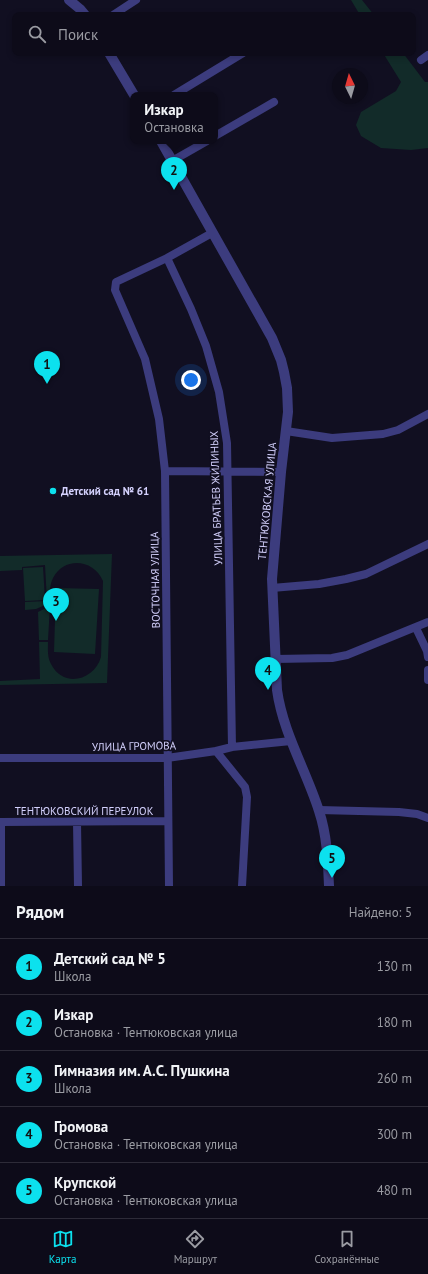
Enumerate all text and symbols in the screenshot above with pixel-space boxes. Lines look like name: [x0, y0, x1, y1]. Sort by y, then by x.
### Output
search box: [12, 12, 416, 56]
icon: search: [26, 23, 48, 45]
text: Поиск: [58, 25, 98, 44]
north arrow: [332, 68, 368, 104]
popup: [130, 92, 218, 144]
text: Изкар: [144, 100, 184, 119]
text: Остановка: [144, 119, 204, 136]
pin: 2: [161, 157, 187, 190]
pin: 1: [34, 351, 60, 384]
your location: [181, 370, 201, 390]
street label: УЛИЦА БРАТЬЕВ ЖИЛИНЫХ: [207, 430, 225, 566]
street label: ТЕНТЮКОВСКАЯ УЛИЦА: [255, 441, 279, 560]
place label: Детский сад № 61: [61, 484, 149, 498]
marker: Детский сад № 61: [48, 486, 58, 496]
street label: ВОСТОЧНАЯ УЛИЦА: [147, 531, 163, 628]
pin: 3: [43, 588, 69, 621]
pin: 4: [255, 657, 281, 690]
street label: УЛИЦА ГРОМОВА: [92, 738, 177, 754]
street label: ТЕНТЮКОВСКИЙ ПЕРЕУЛОК: [15, 804, 154, 818]
pin: 5: [319, 845, 345, 878]
text: Рядом: [16, 901, 64, 923]
text: Найдено: 5: [349, 904, 412, 921]
text: Детский сад № 5: [54, 949, 166, 968]
text: 1: [25, 958, 33, 975]
text: 130 m: [377, 958, 412, 975]
text: Школа: [54, 968, 91, 985]
text: Изкар: [54, 1005, 93, 1024]
text: 2: [25, 1014, 33, 1031]
text: 180 m: [377, 1014, 412, 1031]
text: Остановка · Тентюковская улица: [54, 1024, 238, 1041]
text: Гимназия им. А.С. Пушкина: [54, 1061, 230, 1080]
text: 3: [25, 1070, 33, 1087]
text: 260 m: [377, 1070, 412, 1087]
text: Школа: [54, 1080, 91, 1097]
text: Громова: [54, 1117, 108, 1136]
text: 4: [25, 1126, 33, 1143]
text: 300 m: [377, 1126, 412, 1143]
text: Остановка · Тентюковская улица: [54, 1136, 238, 1153]
text: Крупской: [54, 1173, 116, 1192]
text: 5: [25, 1182, 33, 1199]
text: 480 m: [377, 1182, 412, 1199]
text: Остановка · Тентюковская улица: [54, 1192, 238, 1209]
tab: Карта: [49, 1228, 76, 1266]
tab: Маршрут: [174, 1228, 217, 1266]
tab: Сохранённые: [314, 1228, 379, 1266]

